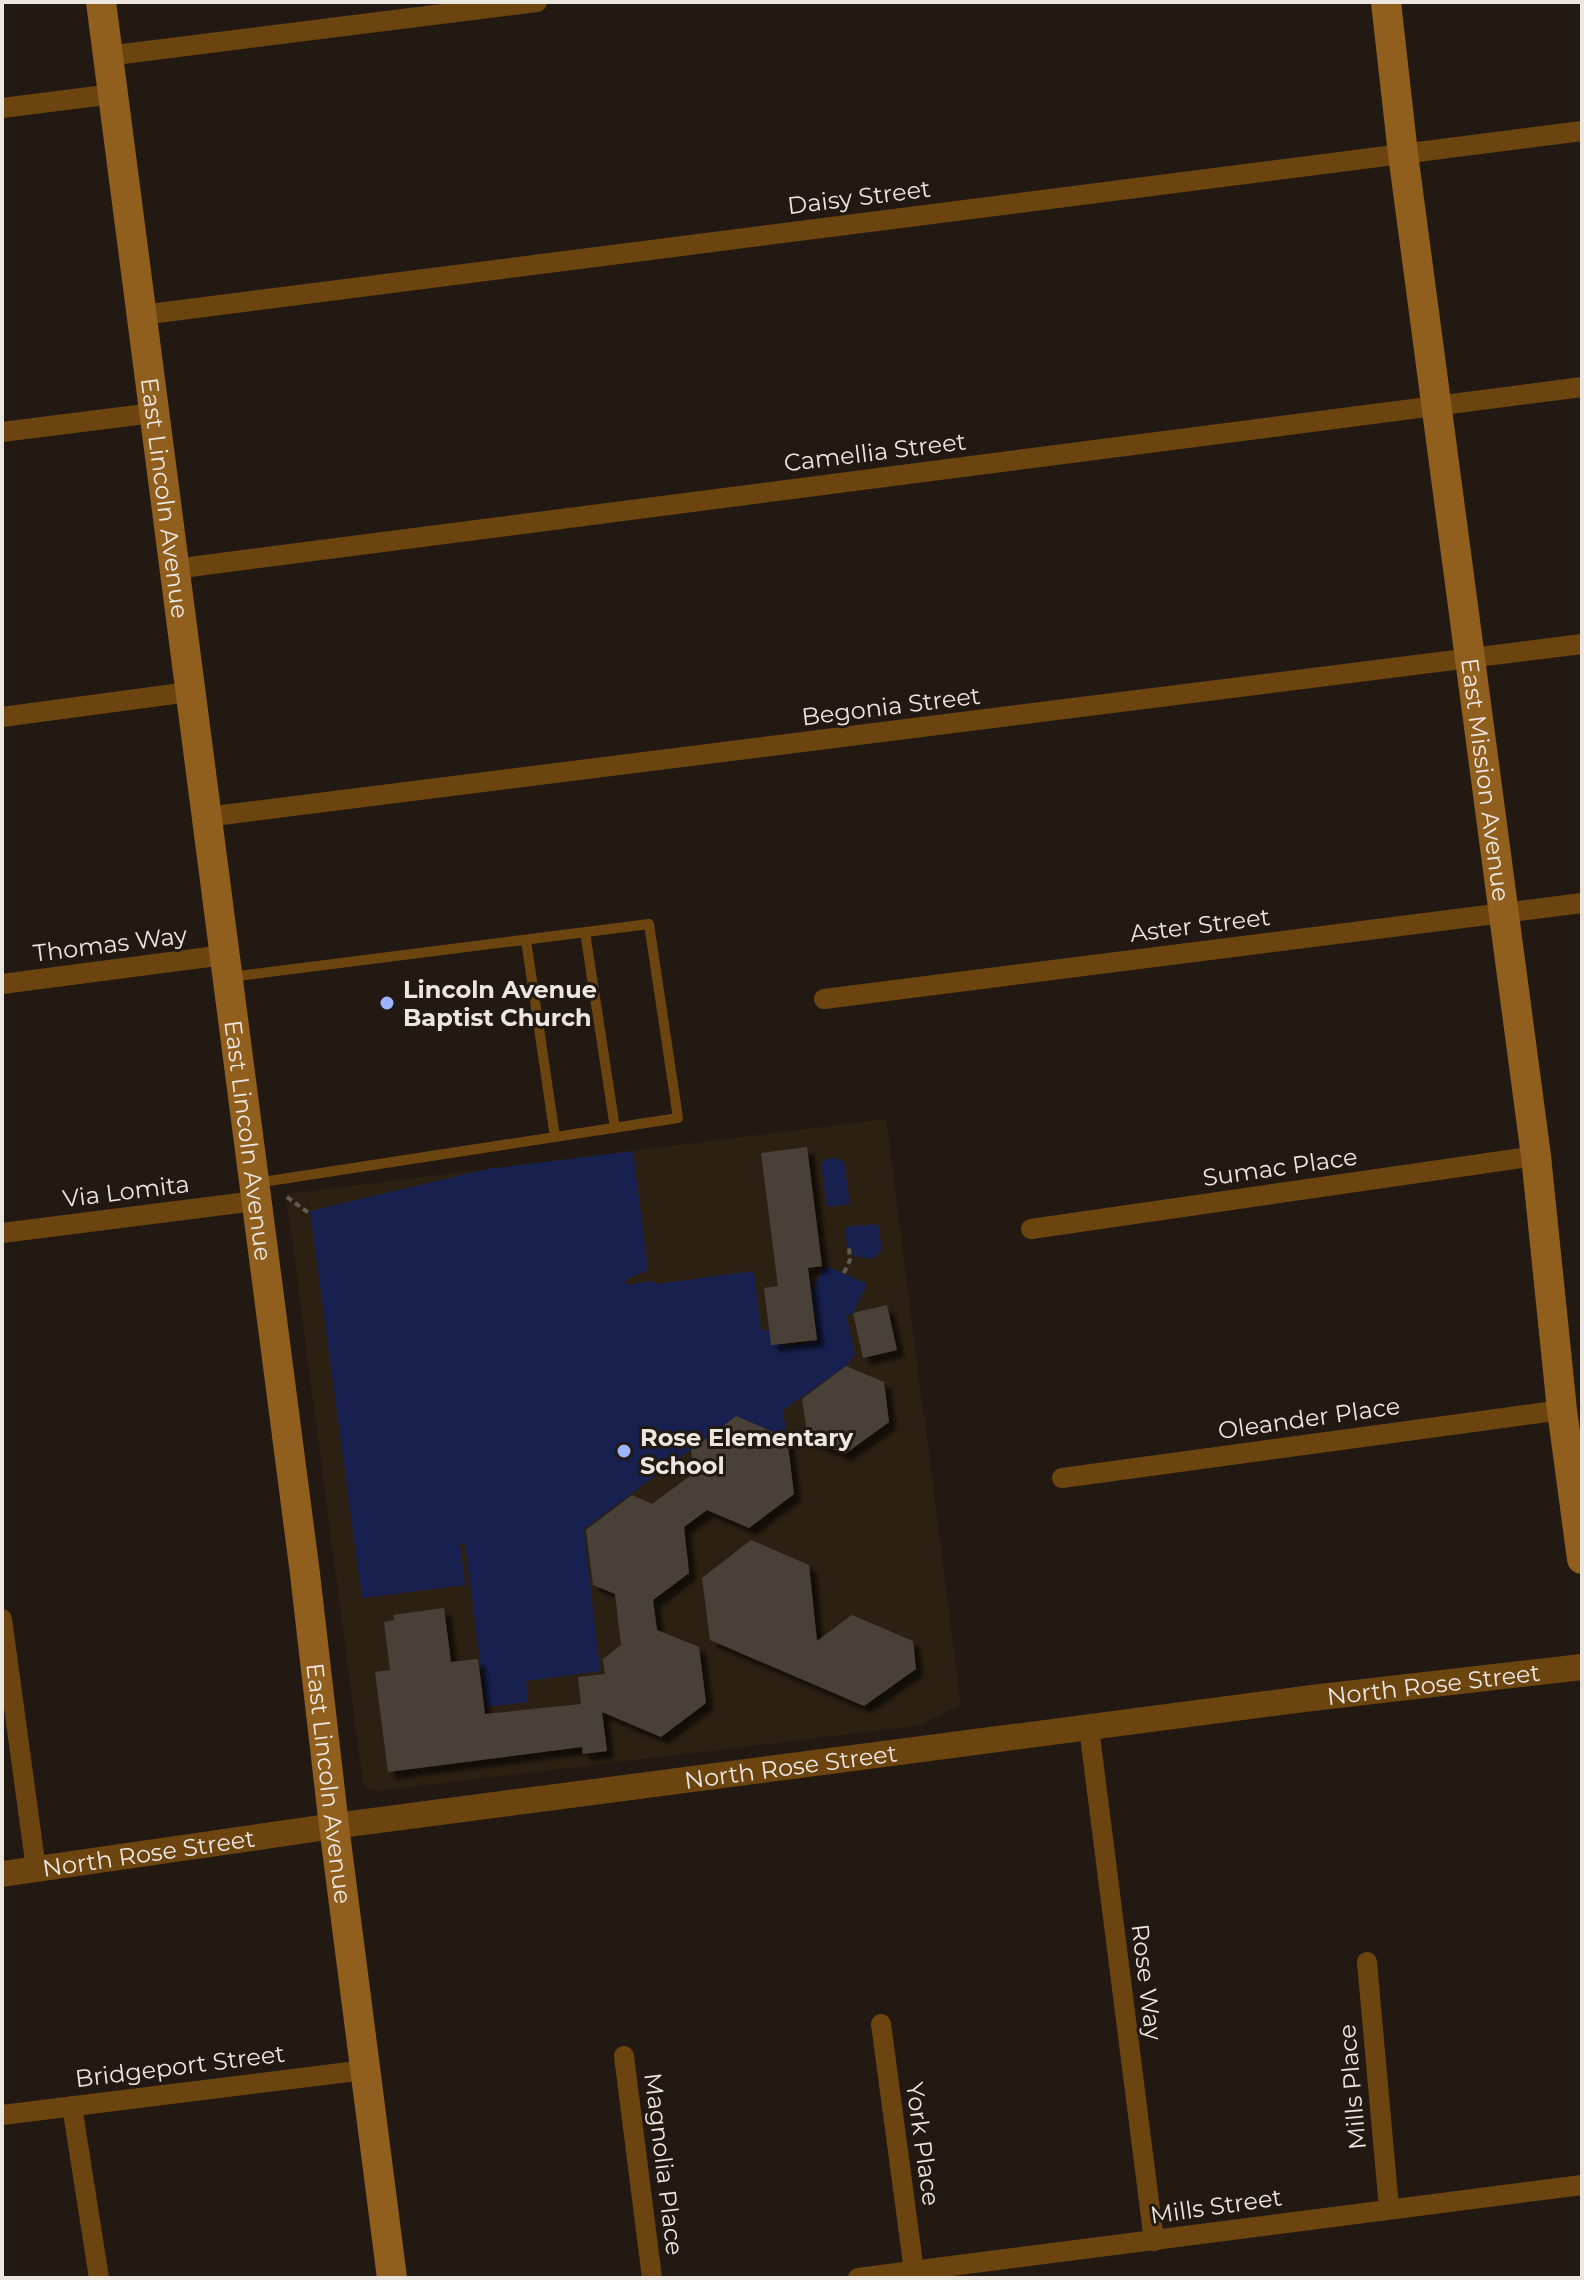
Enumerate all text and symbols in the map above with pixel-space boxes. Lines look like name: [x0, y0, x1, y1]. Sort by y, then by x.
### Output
street label: Daisy Street: [786, 174, 932, 220]
street label: East Lincoln Avenue: [135, 376, 195, 620]
street label: Camellia Street: [782, 426, 968, 478]
street label: East Mission Avenue: [1456, 656, 1517, 903]
street label: Begonia Street: [800, 681, 982, 731]
street label: Aster Street: [1128, 902, 1272, 948]
street label: Thomas Way: [31, 920, 189, 968]
place label: Lincoln Avenue Baptist Church: [403, 975, 597, 1032]
marker: Lincoln Avenue Baptist Church: [378, 994, 396, 1012]
street label: East Lincoln Avenue: [219, 1018, 279, 1263]
street label: Sumac Place: [1201, 1142, 1359, 1192]
street label: Via Lomita: [61, 1169, 191, 1213]
street label: Oleander Place: [1216, 1391, 1402, 1445]
place label: Rose Elementary School: [640, 1423, 854, 1480]
marker: Rose Elementary School: [615, 1442, 633, 1460]
street label: North Rose Street: [1325, 1657, 1542, 1711]
street label: East Lincoln Avenue: [301, 1661, 358, 1906]
street label: North Rose Street: [682, 1738, 899, 1795]
street label: North Rose Street: [40, 1823, 257, 1883]
street label: Rose Way: [1125, 1922, 1169, 2042]
street label: Mills Place: [1332, 2023, 1372, 2151]
street label: Bridgeport Street: [73, 2039, 287, 2093]
street label: Magnolia Place: [638, 2071, 690, 2257]
street label: York Place: [900, 2080, 946, 2208]
street label: Mills Street: [1148, 2182, 1284, 2230]

